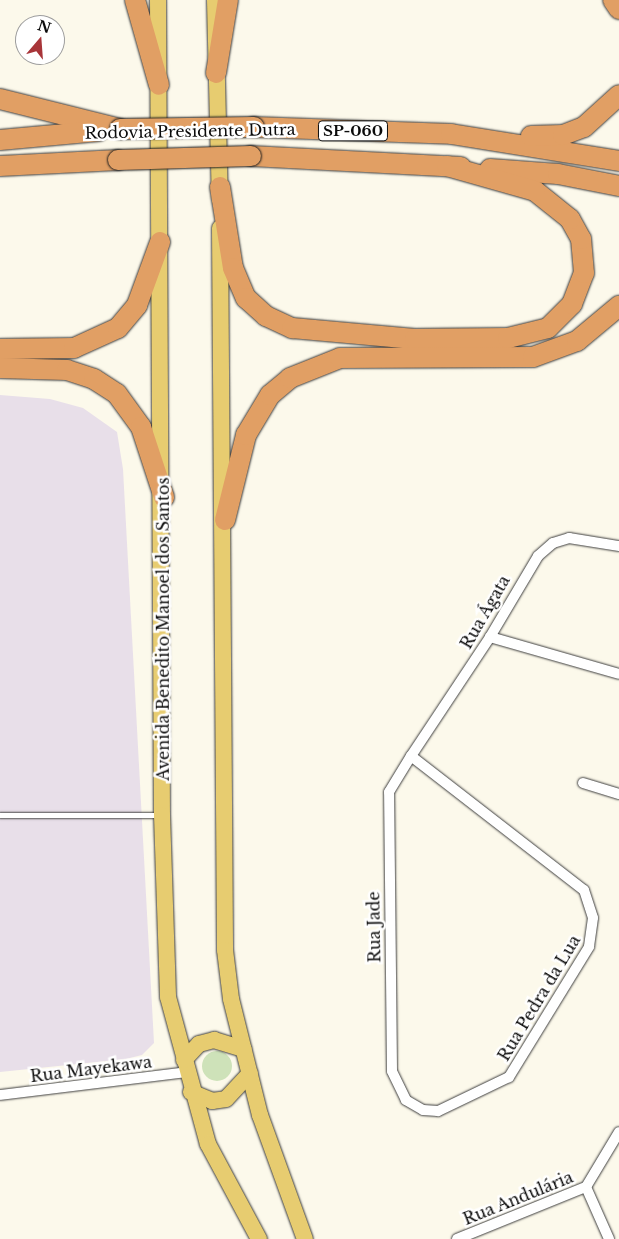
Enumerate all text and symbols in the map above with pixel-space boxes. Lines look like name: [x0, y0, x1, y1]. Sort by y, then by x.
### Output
north arrow: [15, 15, 65, 65]
text: N: [35, 16, 53, 37]
road number: SP-060: [317, 118, 389, 144]
street label: Rodovia Presidente Dutra: [84, 120, 296, 142]
street label: Avenida Benedito Manoel dos Santos: [153, 477, 173, 781]
street label: Rua Ágata: [456, 571, 514, 653]
street label: Rua Jade: [364, 891, 384, 963]
street label: Rua Pedra da Lua: [494, 931, 584, 1065]
street label: Rua Mayekawa: [29, 1052, 153, 1086]
street label: Rua Andulária: [460, 1167, 576, 1229]

